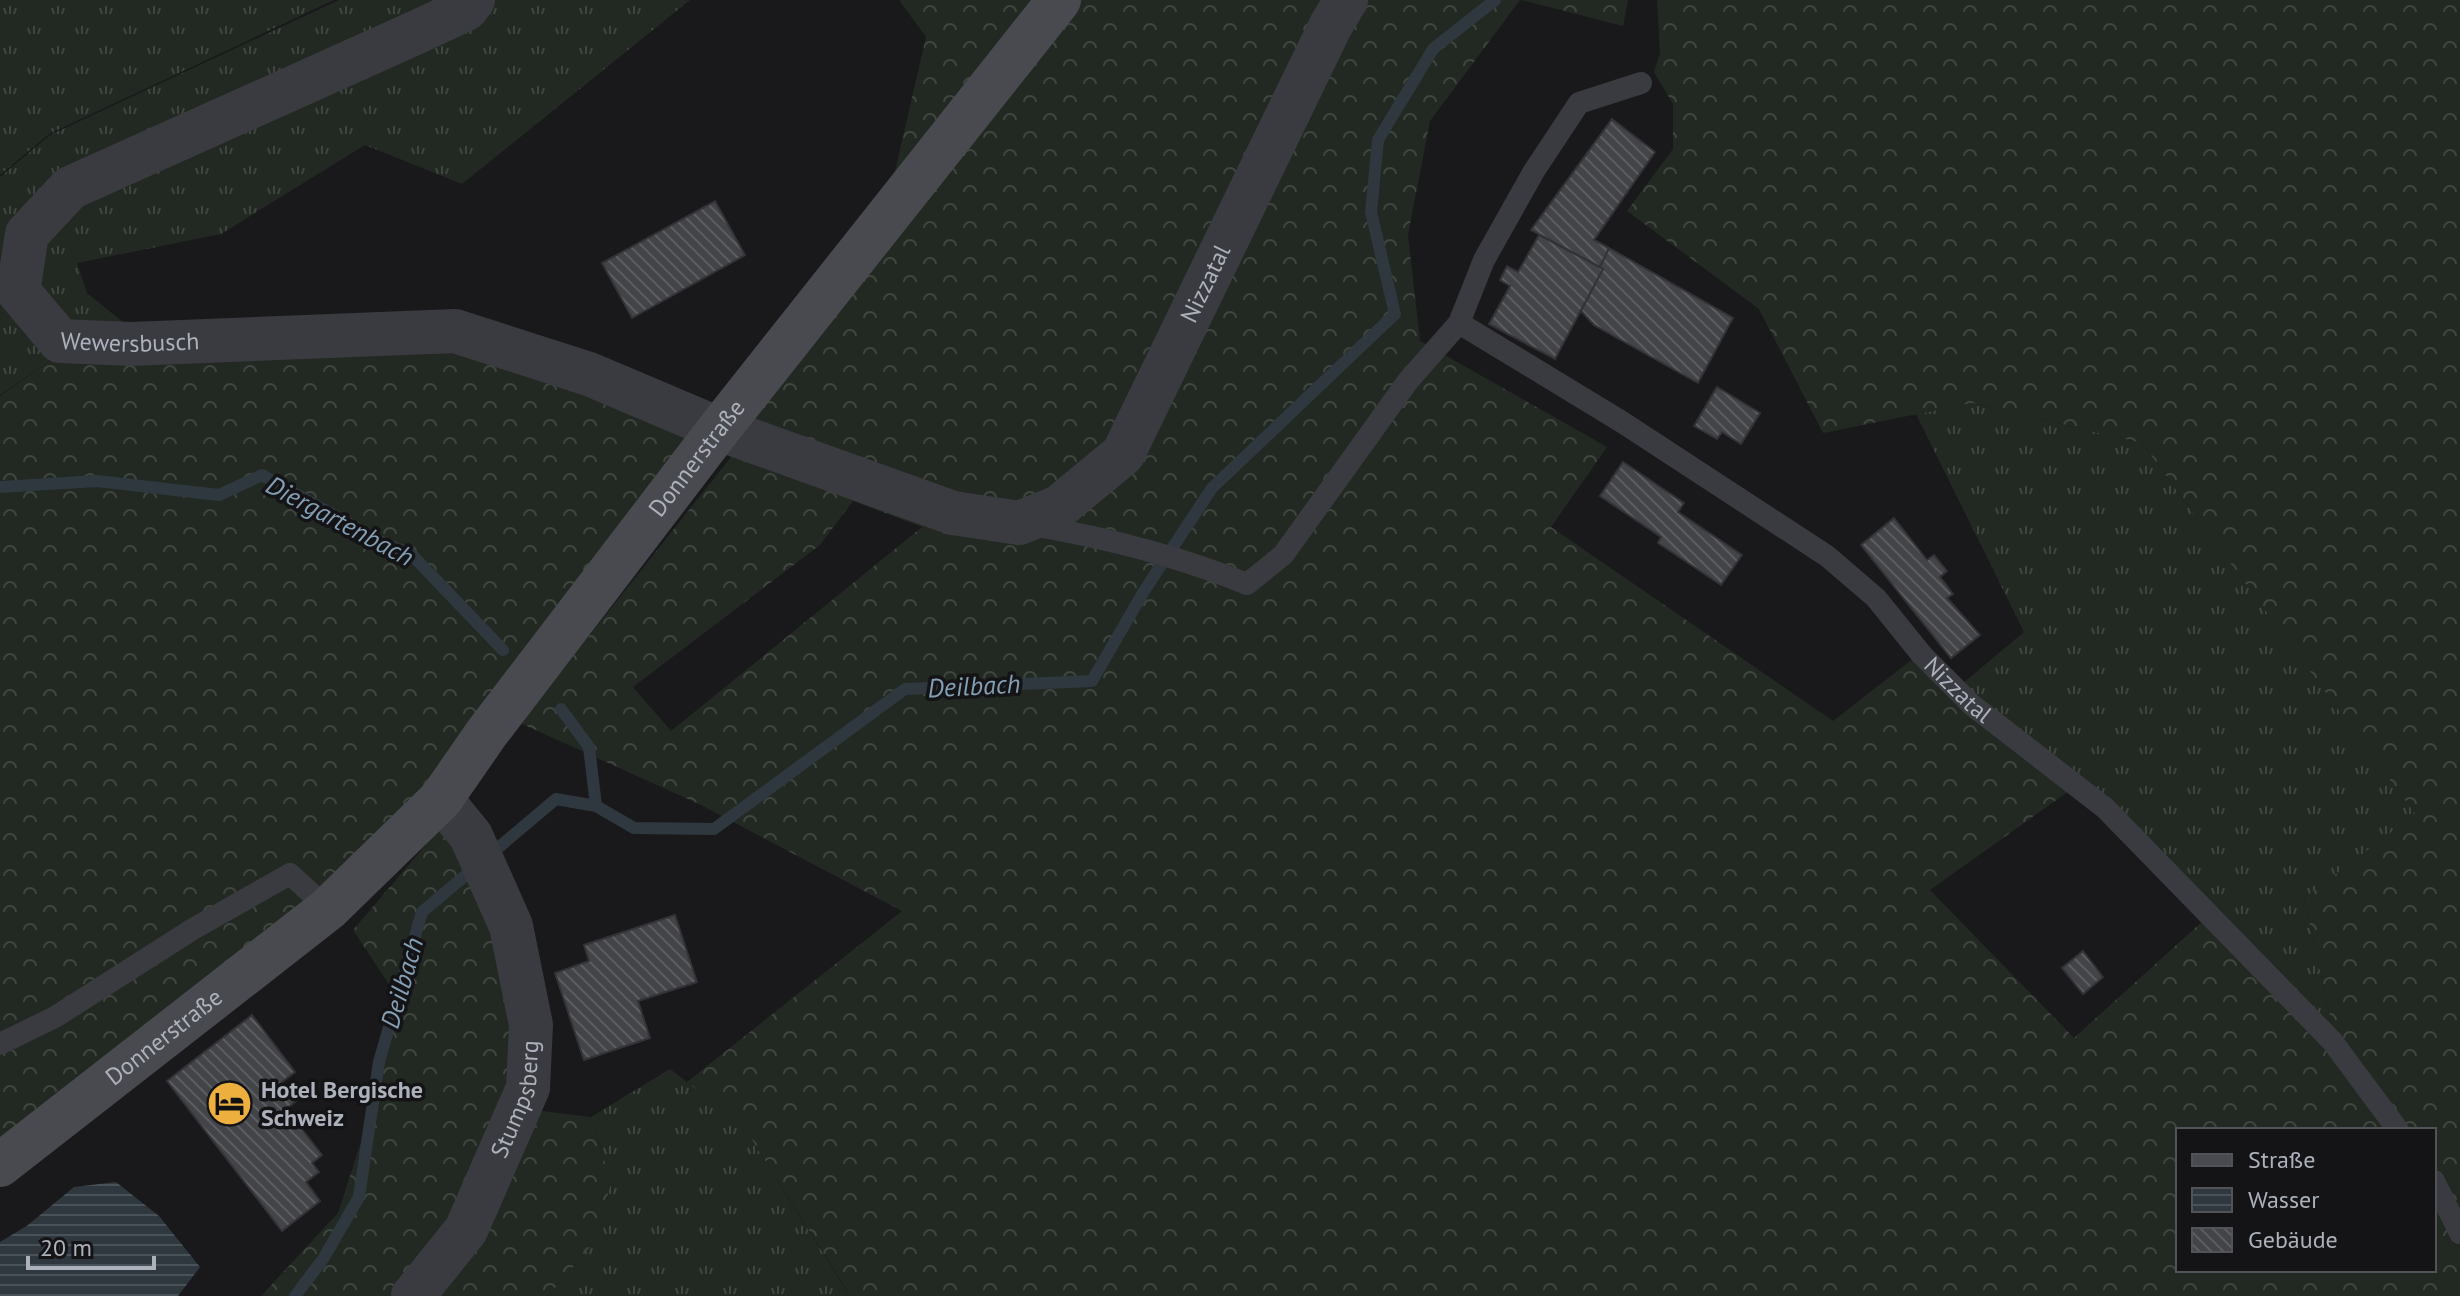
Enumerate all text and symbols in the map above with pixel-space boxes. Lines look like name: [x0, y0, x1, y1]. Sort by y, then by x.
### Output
street label: Nizzatal: [1173, 239, 1237, 328]
street label: Wewersbusch: [60, 325, 200, 359]
street label: Donnerstraße: [642, 393, 751, 523]
water label: Diergartenbach: [261, 468, 420, 573]
street label: Nizzatal: [1917, 650, 1998, 730]
water label: Deilbach: [927, 667, 1021, 704]
water label: Deilbach: [373, 934, 430, 1032]
street label: Donnerstraße: [99, 981, 228, 1092]
street label: Stumpsberg: [483, 1040, 545, 1163]
place label: Hotel Bergische Schweiz: [261, 1074, 423, 1133]
hotel icon: Hotel Bergische Schweiz: [206, 1080, 254, 1128]
legend: [2176, 1128, 2436, 1272]
text: Straße: [2248, 1144, 2315, 1175]
text: Wasser: [2248, 1184, 2319, 1215]
scale bar: [28, 1220, 154, 1270]
text: Gebäude: [2248, 1224, 2338, 1255]
text: 20 m: [40, 1232, 92, 1263]

